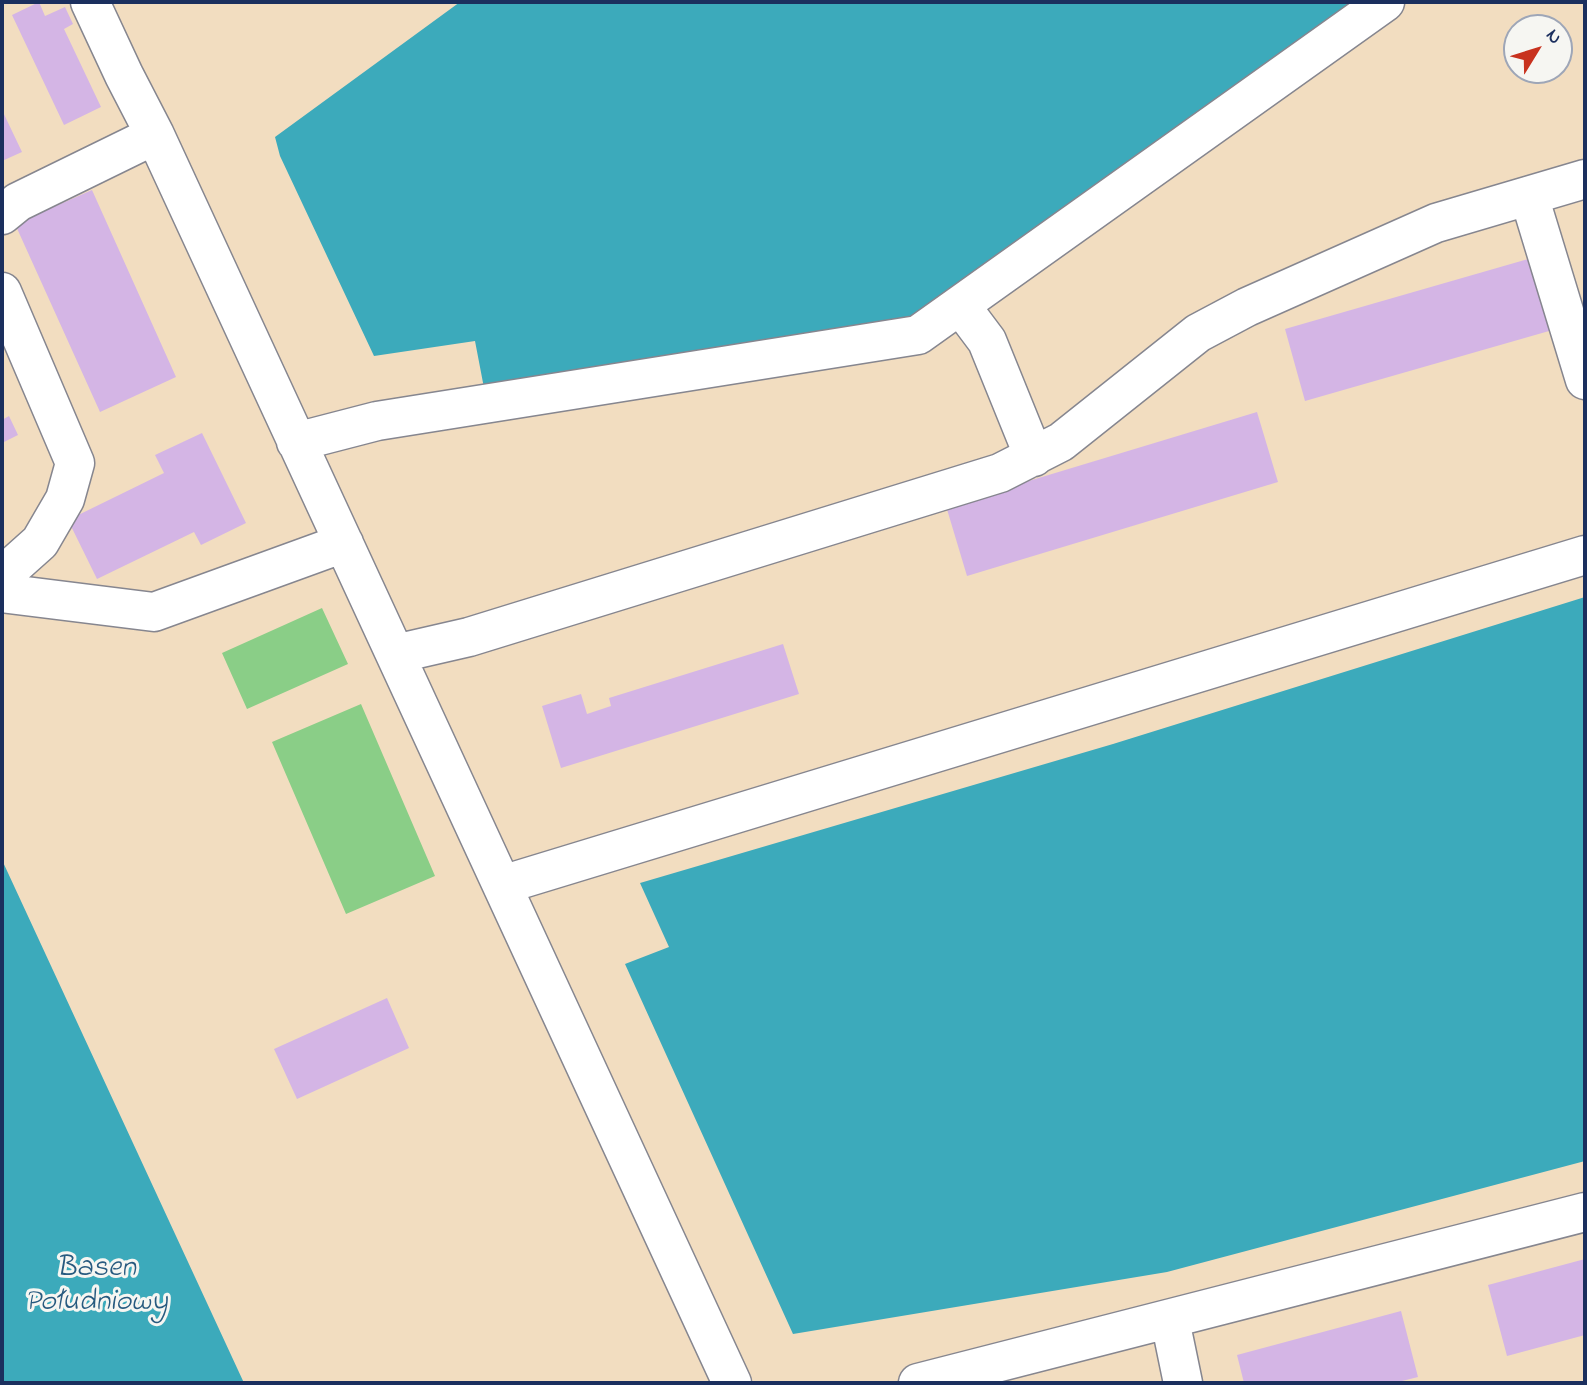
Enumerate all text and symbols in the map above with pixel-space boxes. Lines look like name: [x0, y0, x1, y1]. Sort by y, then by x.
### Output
north arrow: [1503, 14, 1573, 84]
text: N: [1539, 24, 1568, 50]
water label: Basen Południowy: [24, 1252, 168, 1322]

